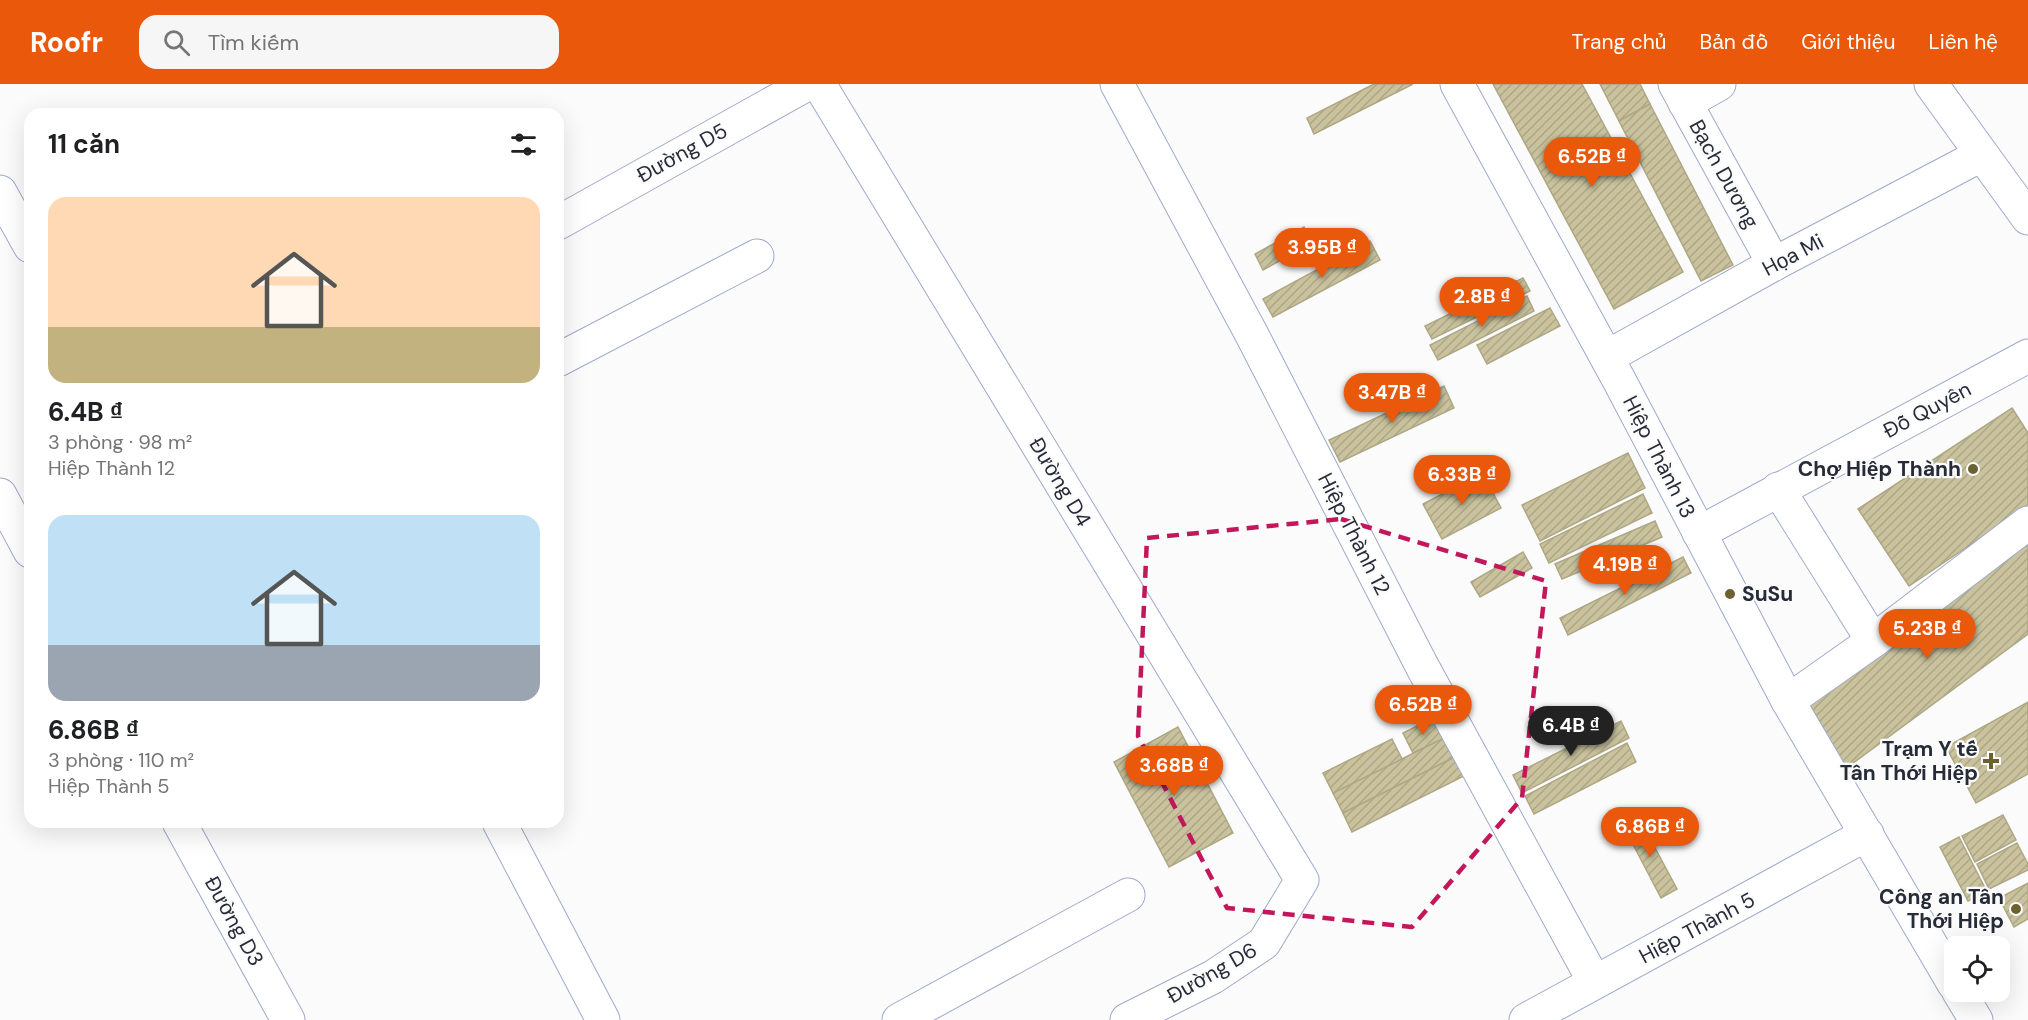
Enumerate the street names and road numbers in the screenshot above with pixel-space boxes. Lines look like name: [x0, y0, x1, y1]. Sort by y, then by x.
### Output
street label: Bạch Dương: [1683, 115, 1765, 234]
street label: Đường D5: [632, 117, 732, 189]
street label: Họa Mi: [1757, 227, 1829, 283]
street label: Đỗ Quyên: [1878, 375, 1976, 445]
street label: Hiệp Thành 13: [1616, 391, 1702, 523]
street label: Đường D4: [1022, 432, 1098, 532]
street label: Hiệp Thành 12: [1311, 468, 1397, 600]
street label: Đường D3: [198, 871, 270, 971]
street label: Hiệp Thành 5: [1634, 886, 1760, 970]
street label: Đường D6: [1162, 936, 1262, 1010]

